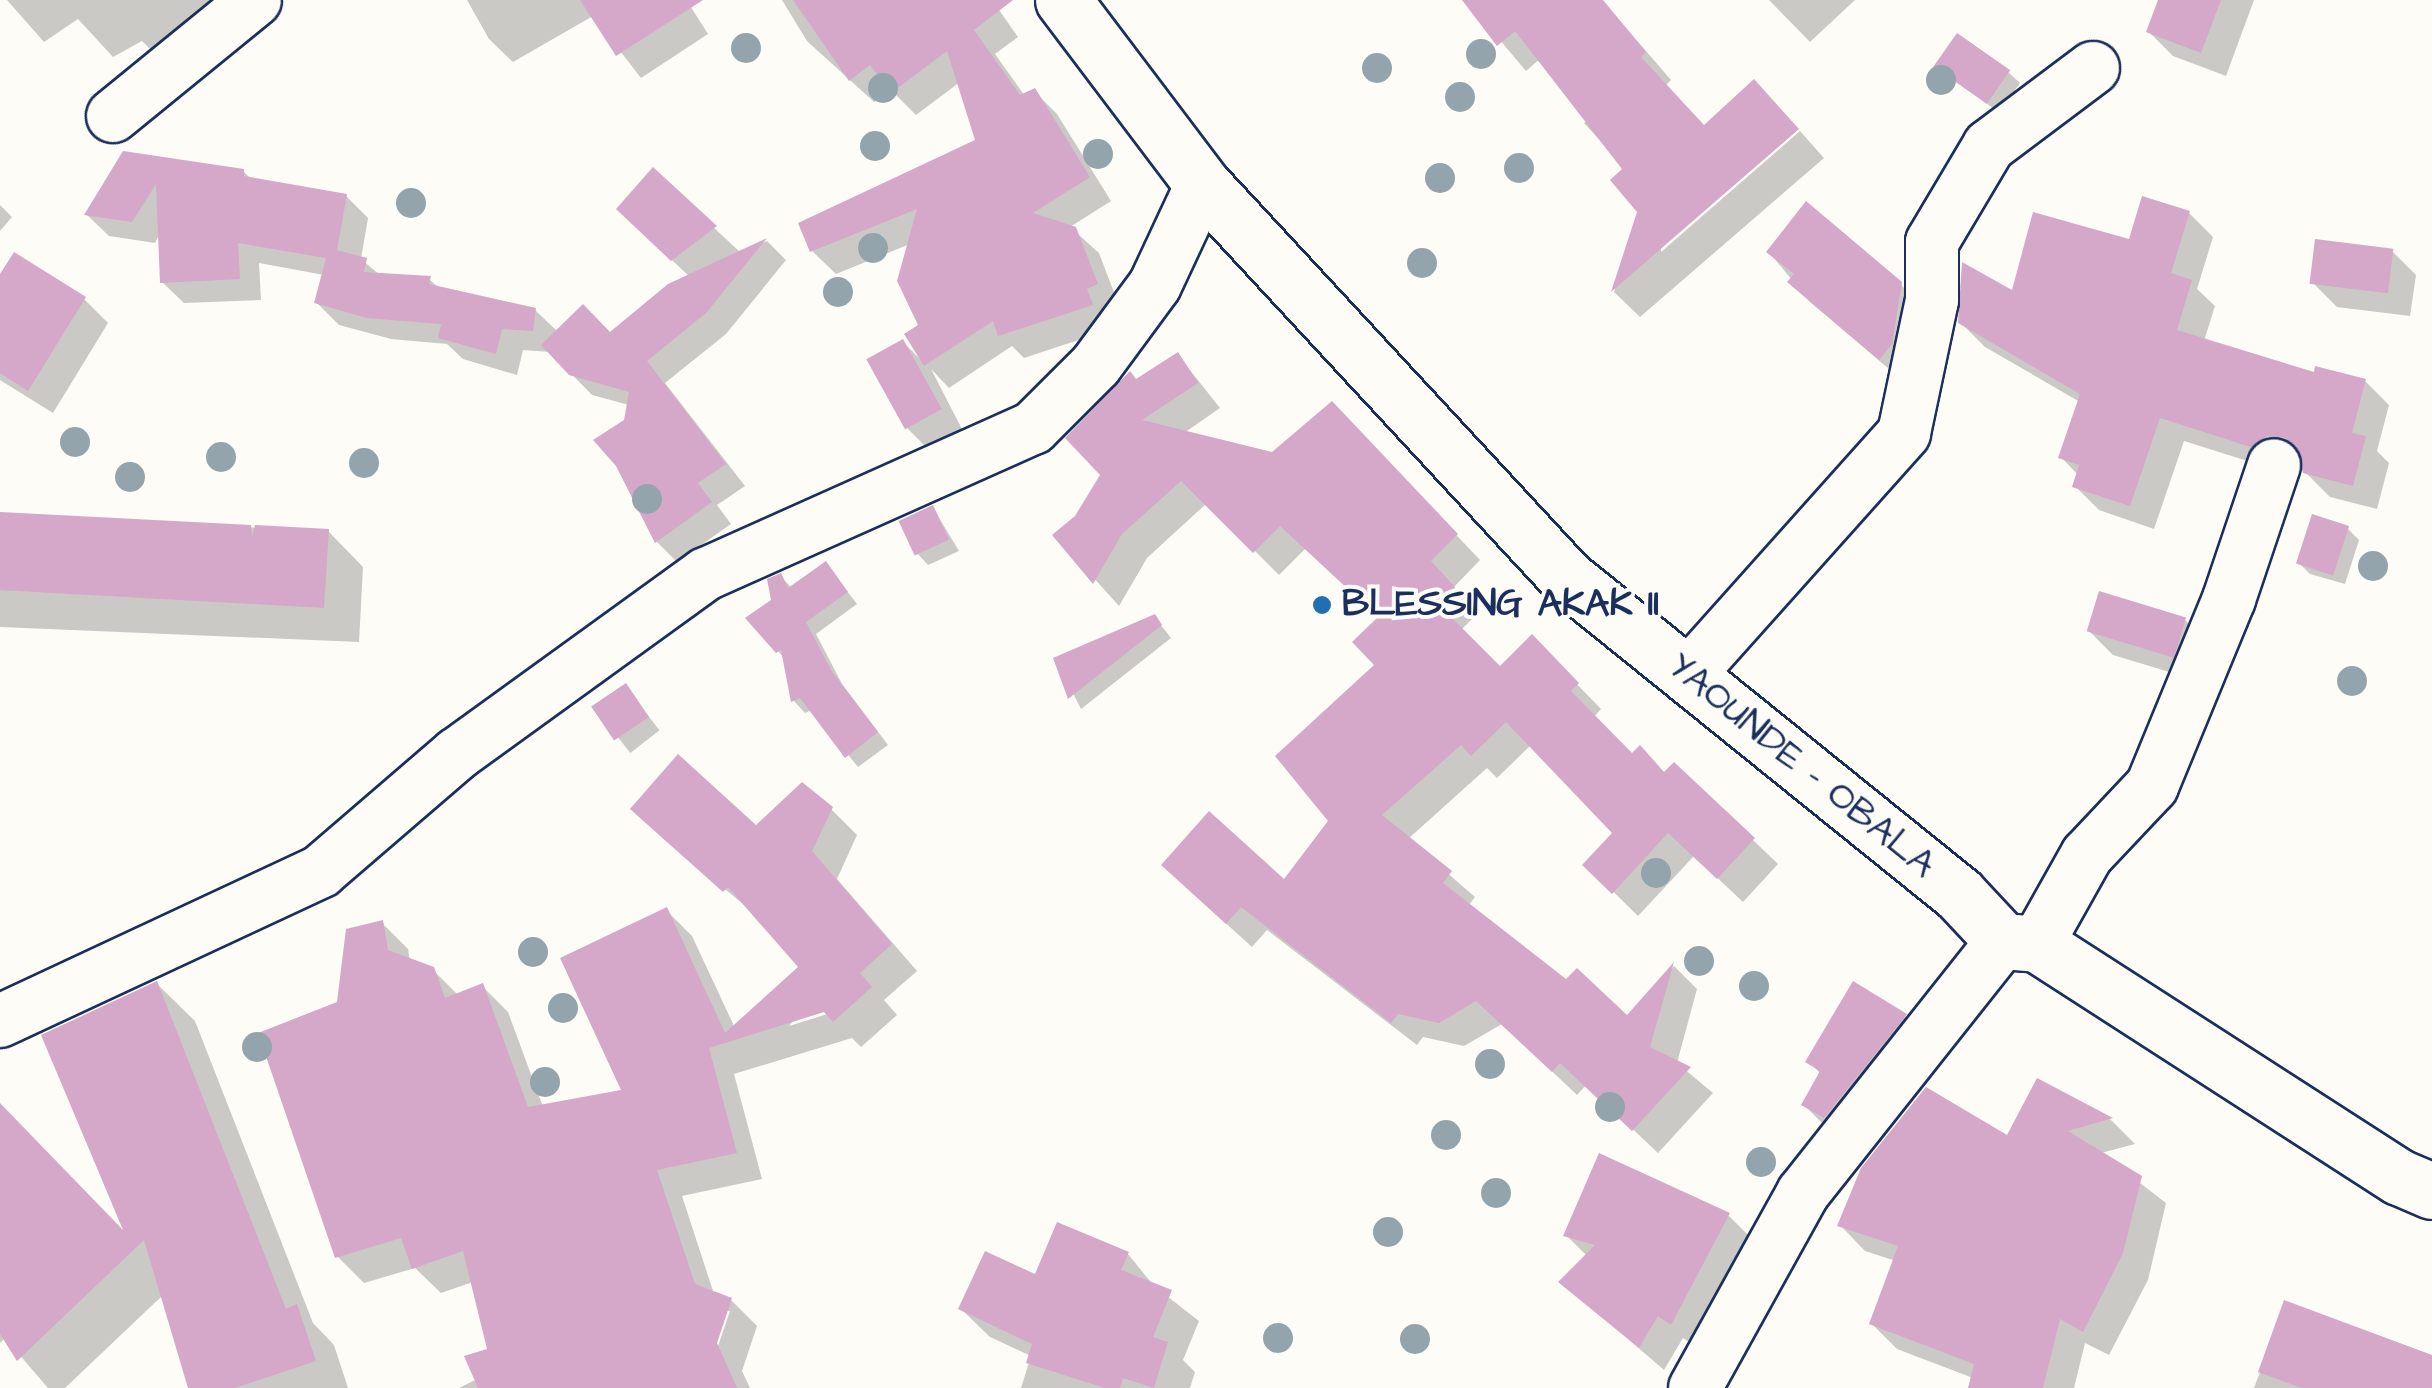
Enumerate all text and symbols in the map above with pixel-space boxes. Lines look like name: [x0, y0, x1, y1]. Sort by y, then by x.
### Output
place label: BLESSING AKAK II: [1342, 582, 1659, 628]
marker: BLESSING AKAK II: [1311, 594, 1333, 616]
street label: YAOUNDE - OBALA: [1658, 644, 1944, 888]

